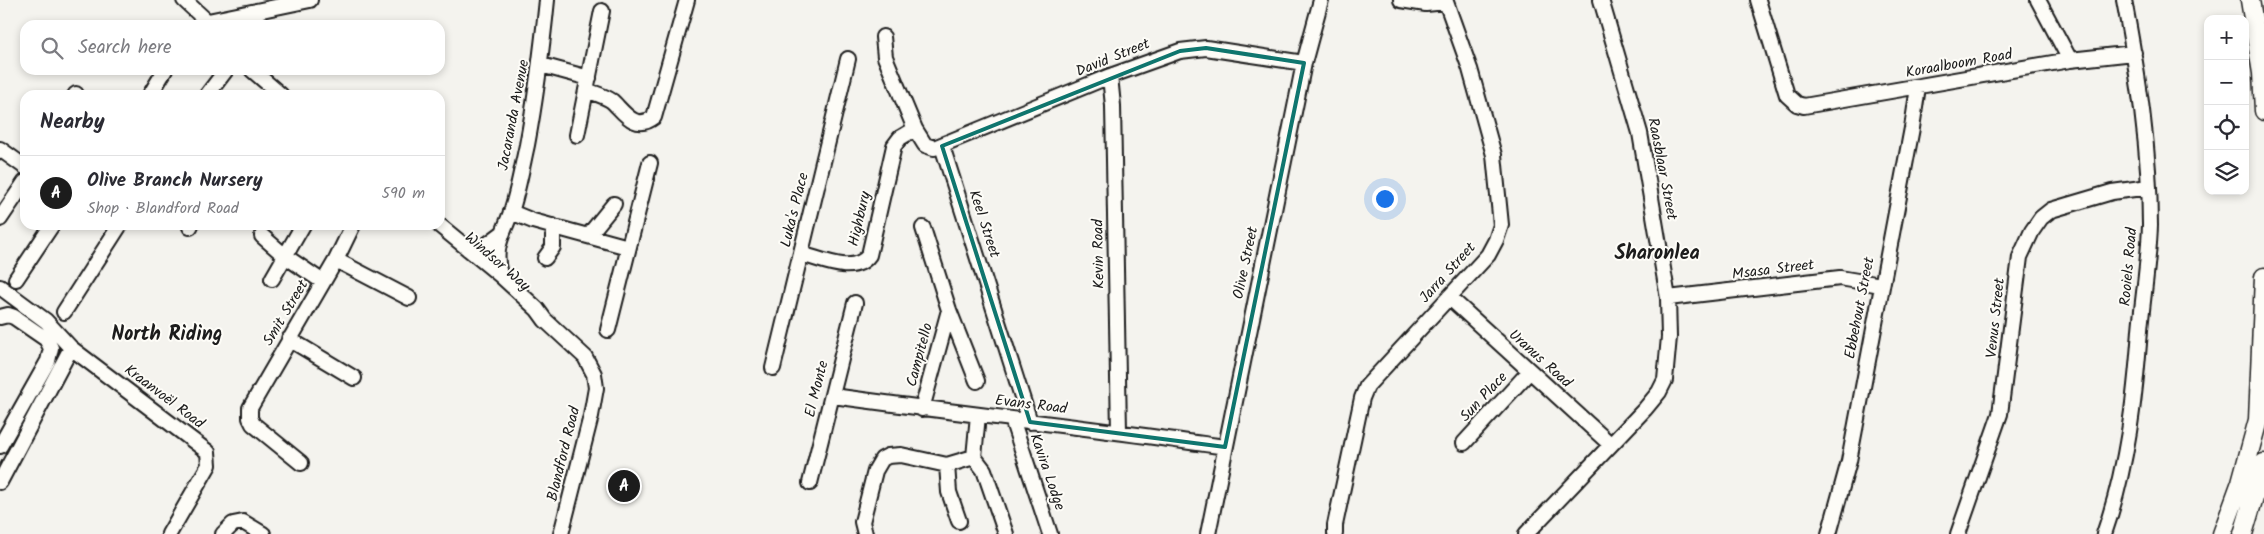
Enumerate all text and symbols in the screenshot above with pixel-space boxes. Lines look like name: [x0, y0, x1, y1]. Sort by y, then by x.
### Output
map controls: [2204, 15, 2249, 195]
button: +: [2204, 15, 2249, 60]
search box: [20, 20, 445, 75]
street label: David Street: [1072, 32, 1154, 84]
text: Search here: [78, 33, 172, 63]
icon: search: [38, 34, 66, 62]
street label: Koraalboom Road: [1904, 43, 2015, 85]
street label: Jacaranda Avenue: [491, 57, 537, 172]
button: −: [2204, 60, 2249, 105]
button: locate: [2204, 105, 2249, 150]
text: Nearby: [40, 106, 105, 139]
street label: Raasblaar Street: [1640, 116, 1684, 222]
button: layers: [2204, 150, 2249, 195]
text: Olive Branch Nursery: [87, 166, 263, 196]
street label: Luka's Place: [774, 170, 816, 250]
text: A: [51, 181, 61, 206]
text: 590 m: [381, 181, 425, 206]
your location: [1372, 186, 1398, 212]
street label: Keel Street: [962, 187, 1006, 261]
street label: Highbury: [842, 188, 878, 249]
text: Shop · Blandford Road: [87, 196, 239, 221]
street label: Kevin Road: [1086, 218, 1112, 289]
street label: Olive Street: [1227, 224, 1265, 301]
street label: Windsor Way: [459, 226, 536, 298]
street label: Rooiels Road: [2114, 226, 2144, 307]
street label: Jarra Street: [1414, 237, 1482, 309]
district label: Sharonlea: [1614, 238, 1700, 270]
street label: Msasa Street: [1730, 253, 1816, 287]
street label: Ebbehout Street: [1838, 255, 1882, 361]
street label: Smit Street: [257, 275, 315, 351]
street label: Venus Street: [1980, 277, 2012, 359]
district label: North Riding: [112, 319, 222, 351]
street label: Campitello: [900, 320, 940, 390]
street label: Uranus Road: [1503, 324, 1578, 395]
street label: El Monte: [798, 358, 836, 420]
street label: Kraanvoël Road: [119, 359, 210, 436]
street label: Sun Place: [1454, 366, 1514, 428]
street label: Evans Road: [993, 389, 1069, 421]
street label: Blandford Road: [541, 404, 587, 504]
street label: Kavira Lodge: [1023, 430, 1071, 514]
pin: A: [608, 467, 640, 505]

